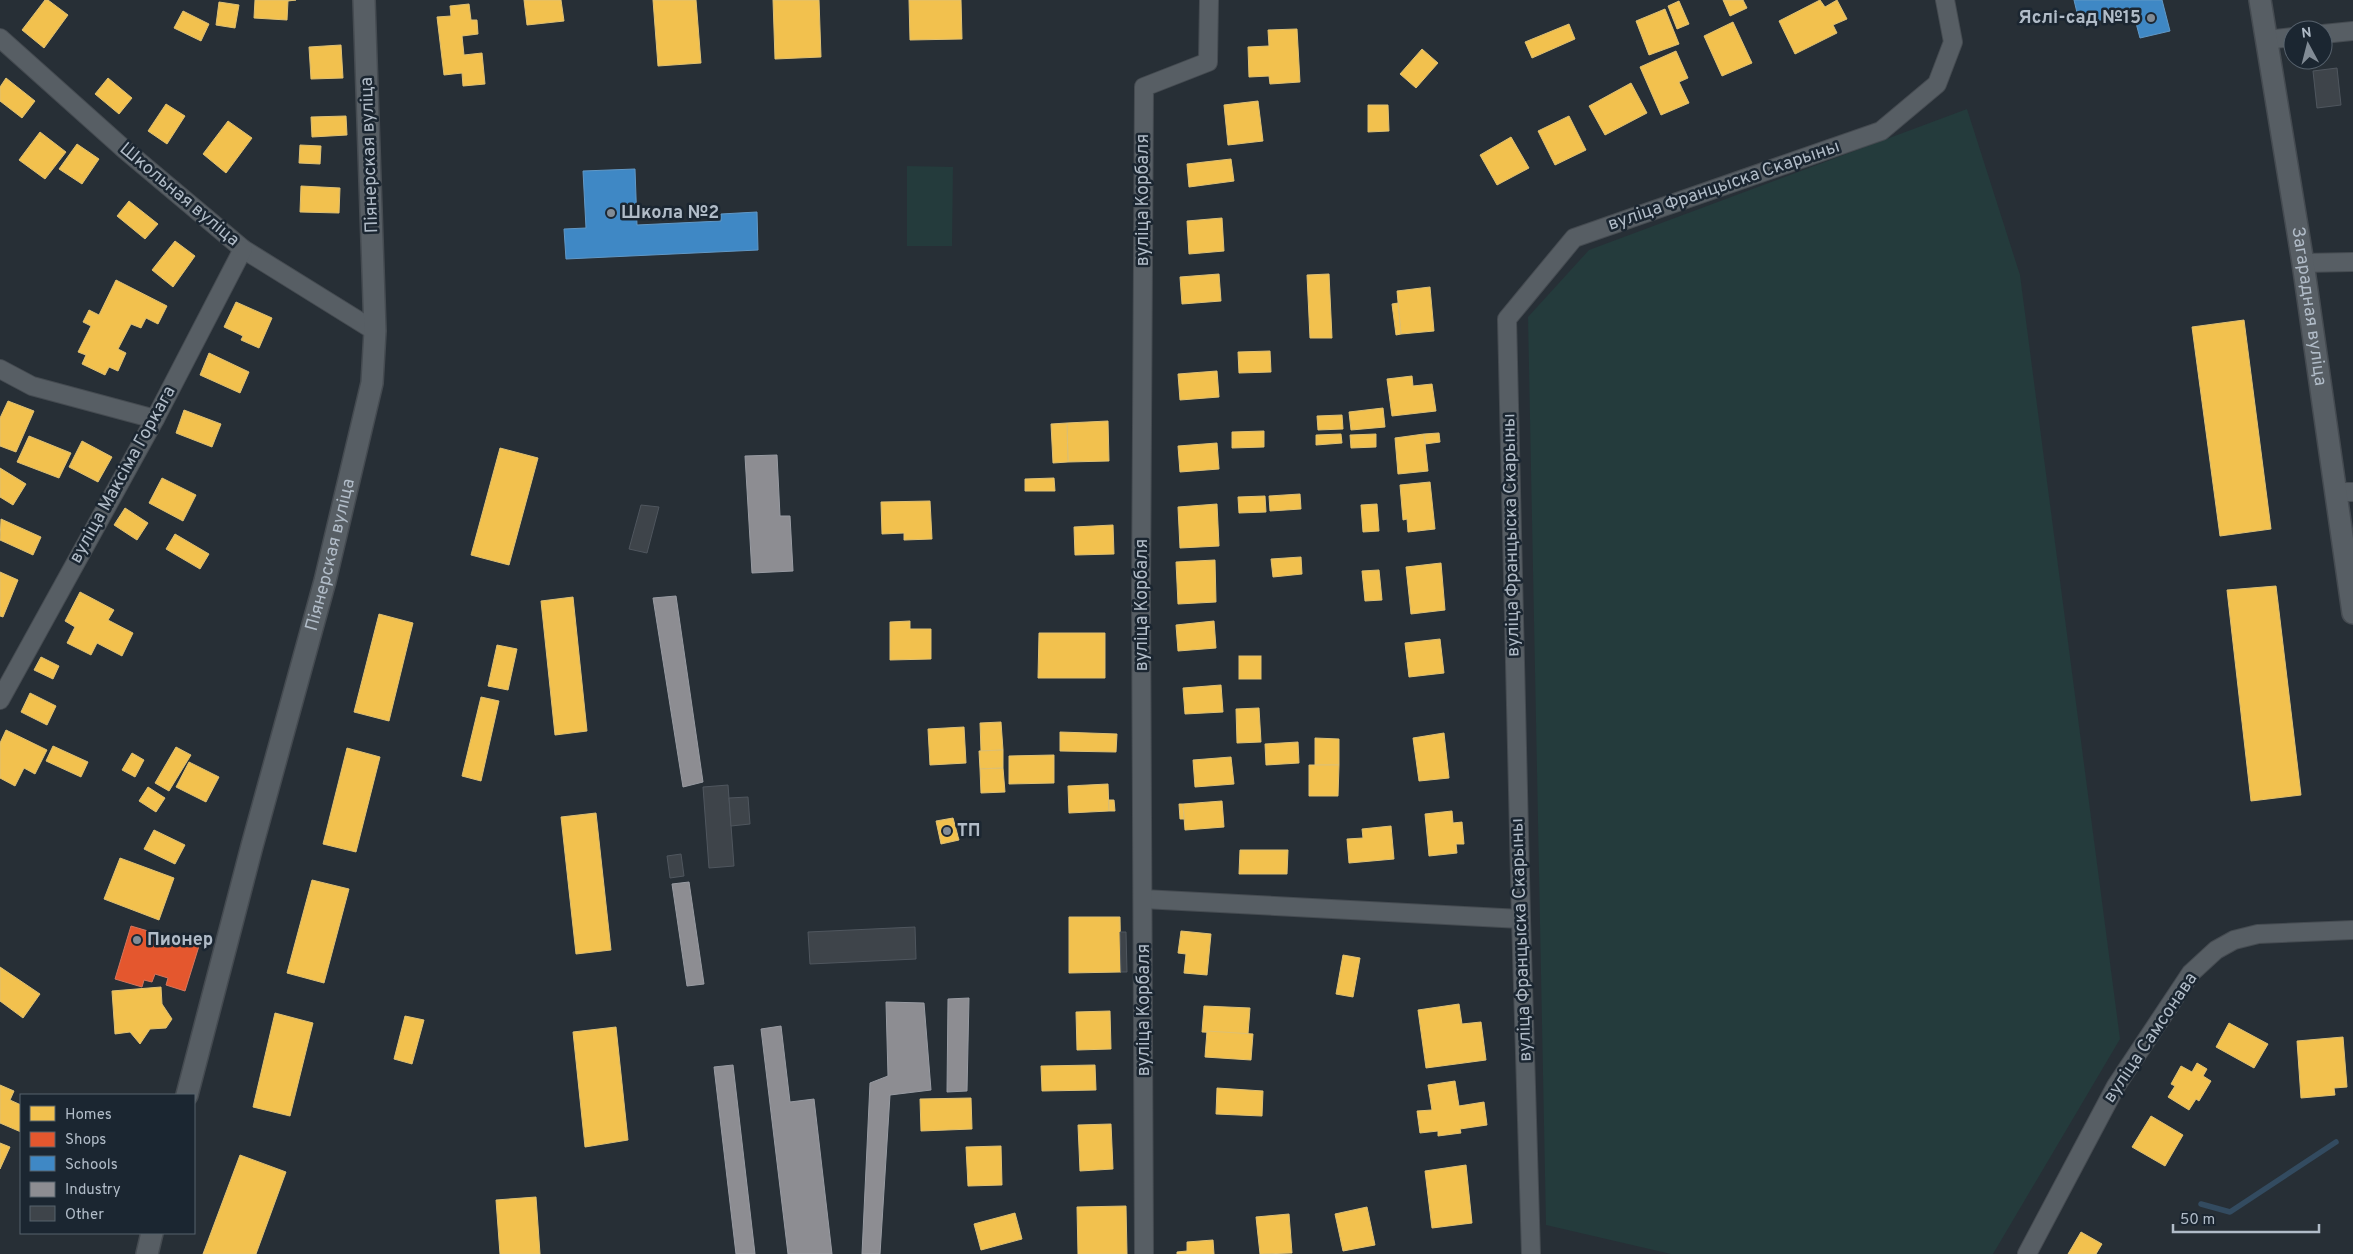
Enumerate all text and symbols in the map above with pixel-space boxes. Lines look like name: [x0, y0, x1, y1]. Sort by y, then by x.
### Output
place label: Яслі-сад №15: [2018, 7, 2141, 30]
marker: Яслі-сад №15: [2145, 12, 2157, 24]
north arrow: [2283, 20, 2333, 70]
text: N: [2301, 25, 2313, 43]
street label: Піянерская вуліца: [356, 76, 384, 234]
street label: вуліца Корбаля: [1132, 134, 1155, 266]
street label: вуліца Францыска Скарыны: [1605, 135, 1843, 237]
street label: Школьная вуліца: [114, 138, 244, 252]
place label: Школа №2: [621, 202, 719, 225]
marker: Школа №2: [605, 207, 617, 219]
street label: Загарадная вуліца: [2286, 225, 2332, 387]
street label: вуліца Максіма Горкага: [65, 382, 181, 568]
street label: вуліца Францыска Скарыны: [1498, 413, 1526, 657]
street label: Піянерская вуліца: [300, 476, 360, 634]
street label: вуліца Корбаля: [1131, 539, 1154, 671]
street label: вуліца Францыска Скарыны: [1506, 818, 1538, 1062]
place label: ТП: [957, 820, 981, 843]
marker: ТП: [941, 825, 953, 837]
place label: Пионер: [147, 929, 213, 952]
marker: Пионер: [131, 934, 143, 946]
street label: вуліца Корбаля: [1133, 944, 1156, 1076]
street label: вуліца Самсонава: [2099, 968, 2203, 1108]
legend: [20, 1094, 195, 1234]
text: Homes: [65, 1106, 112, 1125]
text: Shops: [65, 1131, 106, 1150]
text: Schools: [65, 1156, 118, 1175]
text: Industry: [65, 1181, 121, 1200]
scale bar: [2173, 1202, 2319, 1234]
text: Other: [65, 1206, 104, 1225]
text: 50 m: [2180, 1211, 2215, 1230]

